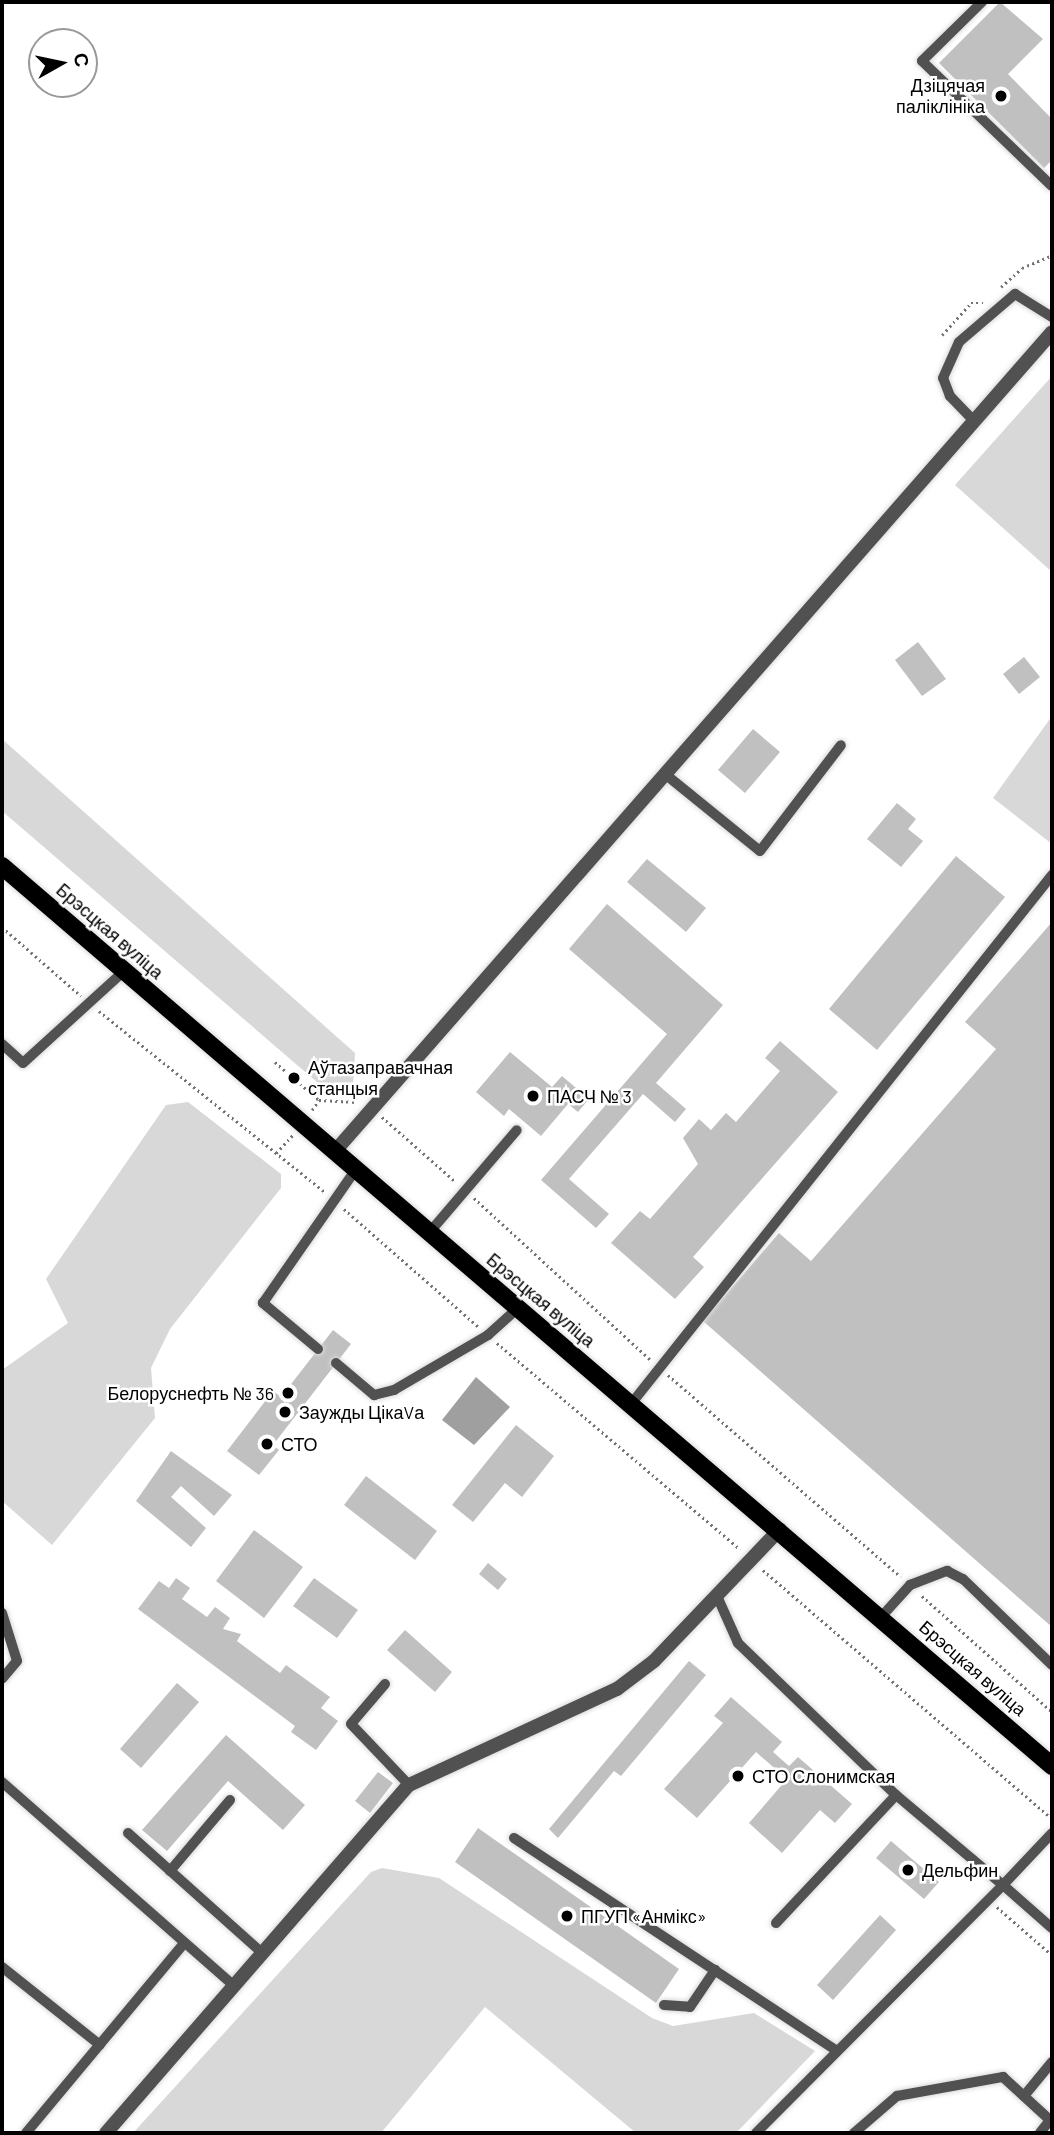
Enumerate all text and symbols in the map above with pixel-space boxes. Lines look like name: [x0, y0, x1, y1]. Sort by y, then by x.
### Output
north arrow: [28, 28, 98, 98]
text: С: [70, 51, 95, 69]
place label: Дзіцячая паліклініка: [896, 75, 985, 118]
marker: Дзіцячая паліклініка: [991, 86, 1011, 106]
street label: Брэсцкая вуліца: [52, 879, 168, 983]
place label: Аўтазаправачная станцыя: [308, 1057, 453, 1100]
marker: Аўтазаправачная станцыя: [286, 1070, 302, 1086]
place label: ПАСЧ № 3: [547, 1085, 632, 1107]
marker: ПАСЧ № 3: [525, 1088, 541, 1104]
street label: Брэсцкая вуліца: [483, 1248, 599, 1352]
place label: Белоруснефть № 36: [107, 1382, 274, 1404]
marker: Белоруснефть № 36: [280, 1385, 296, 1401]
place label: Заужды ЦікаVа: [299, 1401, 424, 1423]
marker: Заужды ЦікаVа: [277, 1404, 293, 1420]
place label: СТО: [281, 1433, 318, 1455]
marker: СТО: [259, 1436, 275, 1452]
street label: Брэсцкая вуліца: [915, 1616, 1031, 1720]
place label: СТО Слонимская: [752, 1765, 895, 1787]
marker: СТО Слонимская: [730, 1768, 746, 1784]
place label: Дельфин: [922, 1859, 998, 1881]
marker: Дельфин: [900, 1862, 916, 1878]
place label: ПГУП «Анмікс»: [581, 1905, 706, 1927]
marker: ПГУП «Анмікс»: [559, 1908, 575, 1924]

